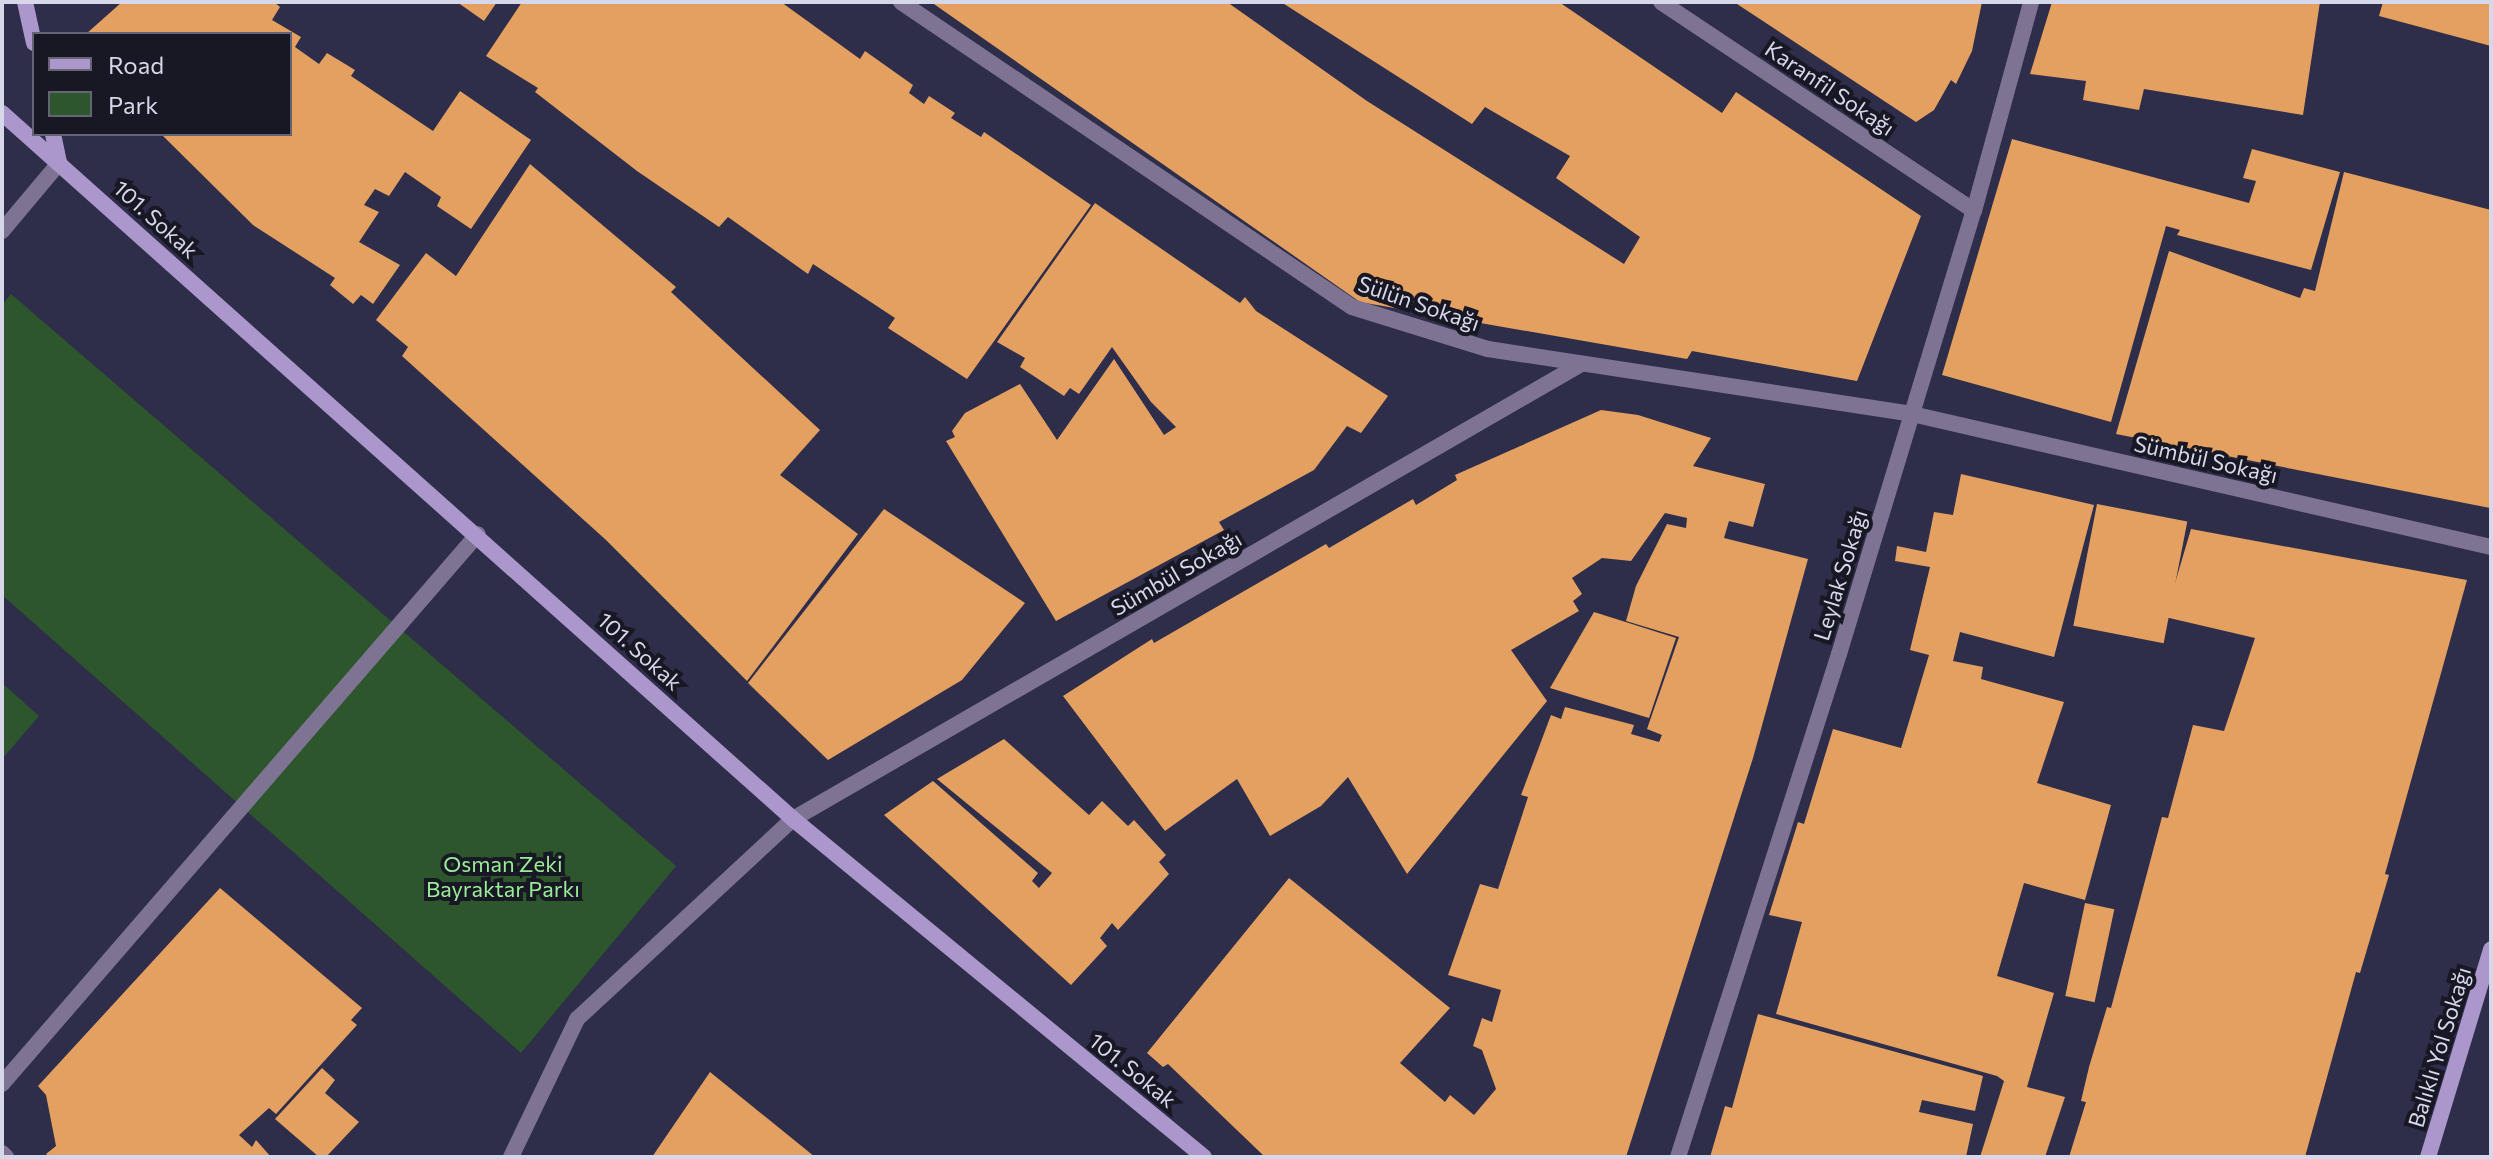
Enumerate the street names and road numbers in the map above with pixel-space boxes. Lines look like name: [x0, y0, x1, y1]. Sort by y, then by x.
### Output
street label: Karanfil Sokağı: [1760, 35, 1900, 141]
street label: 101. Sokak: [109, 174, 203, 264]
street label: Sülün Sokağı: [1355, 270, 1483, 336]
street label: Sümbül Sokağı: [2132, 430, 2280, 488]
street label: Leylak Sokağı: [1808, 506, 1872, 644]
street label: Sümbül Sokağı: [1106, 525, 1246, 621]
street label: 101. Sokak: [593, 606, 687, 696]
street label: Balıklı Yol Sokağı: [2402, 963, 2476, 1131]
street label: 101. Sokak: [1084, 1027, 1182, 1113]

